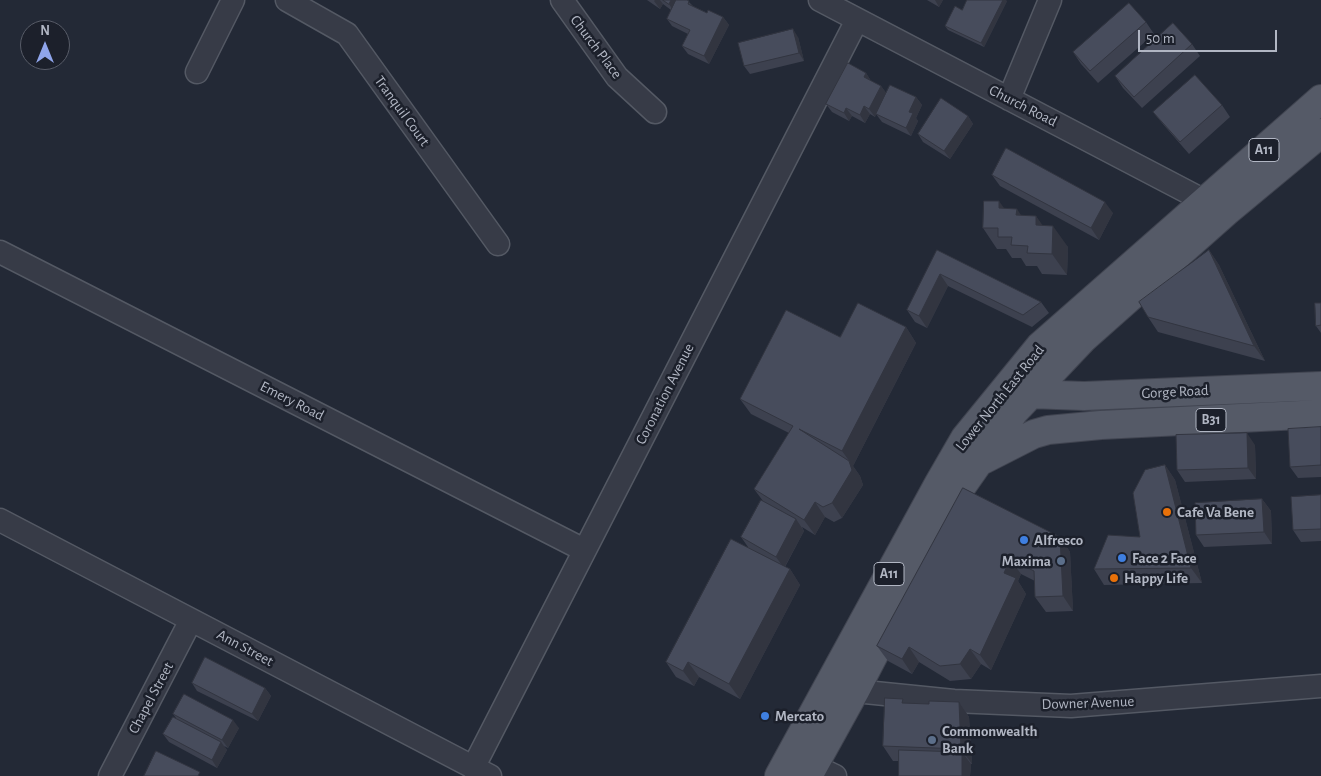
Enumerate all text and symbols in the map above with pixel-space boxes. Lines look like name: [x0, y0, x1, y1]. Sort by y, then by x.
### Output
street label: Church Place: [566, 12, 626, 82]
north arrow: [20, 20, 70, 70]
scale bar: [1141, 20, 1280, 52]
text: N: [40, 24, 50, 38]
text: 50 m: [1146, 31, 1175, 46]
street label: Tranquil Court: [370, 72, 434, 150]
street label: Church Road: [986, 81, 1060, 131]
road number: A11: [1249, 138, 1279, 162]
street label: Coronation Avenue: [632, 340, 698, 448]
street label: Lower North East Road: [952, 341, 1048, 455]
street label: Emery Road: [257, 377, 327, 425]
street label: Gorge Road: [1141, 381, 1209, 403]
road number: B31: [1196, 408, 1226, 432]
place label: Cafe Va Bene: [1177, 503, 1254, 521]
marker: Cafe Va Bene: [1161, 506, 1173, 518]
place label: Alfresco: [1034, 531, 1083, 549]
marker: Alfresco: [1018, 534, 1030, 546]
place label: Face 2 Face: [1132, 549, 1197, 567]
place label: Maxima: [1002, 552, 1051, 570]
marker: Face 2 Face: [1116, 552, 1128, 564]
marker: Maxima: [1055, 555, 1067, 567]
road number: A11: [874, 562, 904, 586]
place label: Happy Life: [1124, 569, 1188, 587]
marker: Happy Life: [1108, 572, 1120, 584]
street label: Ann Street: [214, 626, 276, 670]
street label: Chapel Street: [125, 659, 177, 737]
street label: Downer Avenue: [1041, 692, 1135, 714]
place label: Mercato: [775, 707, 824, 725]
marker: Mercato: [759, 710, 771, 722]
place label: Commonwealth Bank: [942, 722, 1038, 757]
marker: Commonwealth Bank: [926, 734, 938, 746]

